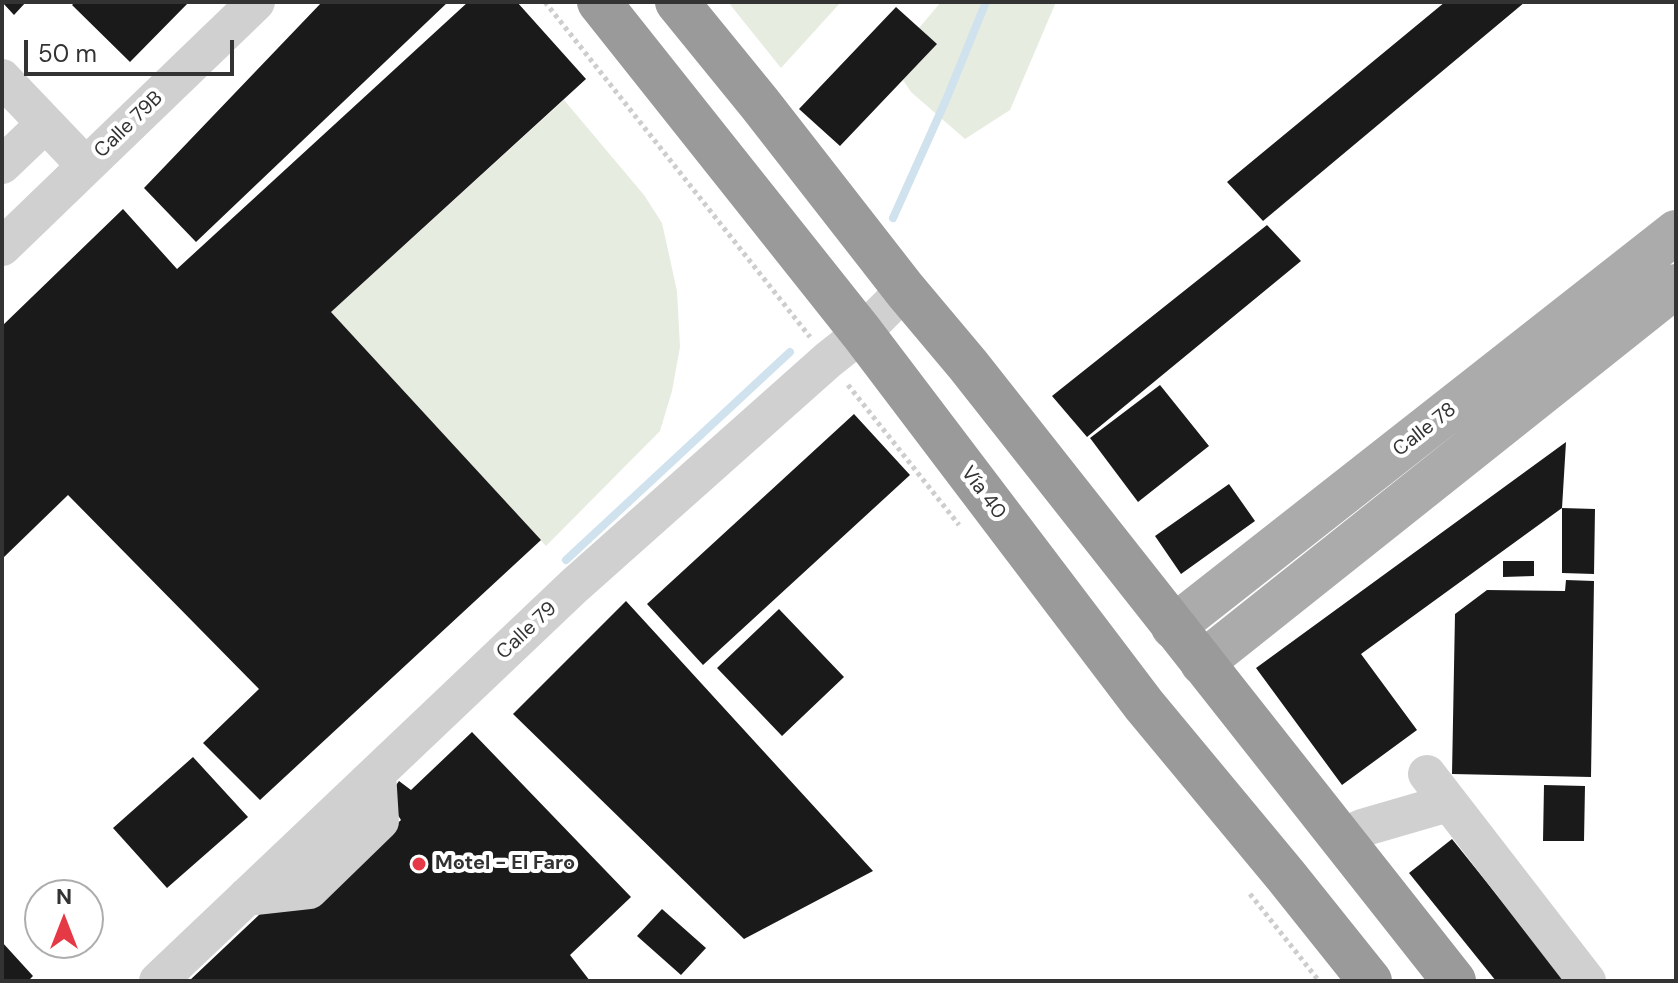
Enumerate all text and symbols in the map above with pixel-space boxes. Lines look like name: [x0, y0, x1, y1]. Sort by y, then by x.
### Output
scale bar: [28, 24, 238, 74]
text: 50 m: [38, 38, 97, 69]
street label: Calle 79B: [90, 87, 168, 163]
street label: Calle 78: [1389, 398, 1461, 462]
street label: Vía 40: [955, 462, 1011, 524]
street label: Calle 79: [492, 597, 562, 665]
place label: Motel - El Faro: [435, 852, 575, 876]
marker: Motel - El Faro: [410, 855, 428, 873]
north arrow: [24, 879, 104, 959]
text: N: [56, 882, 72, 911]

